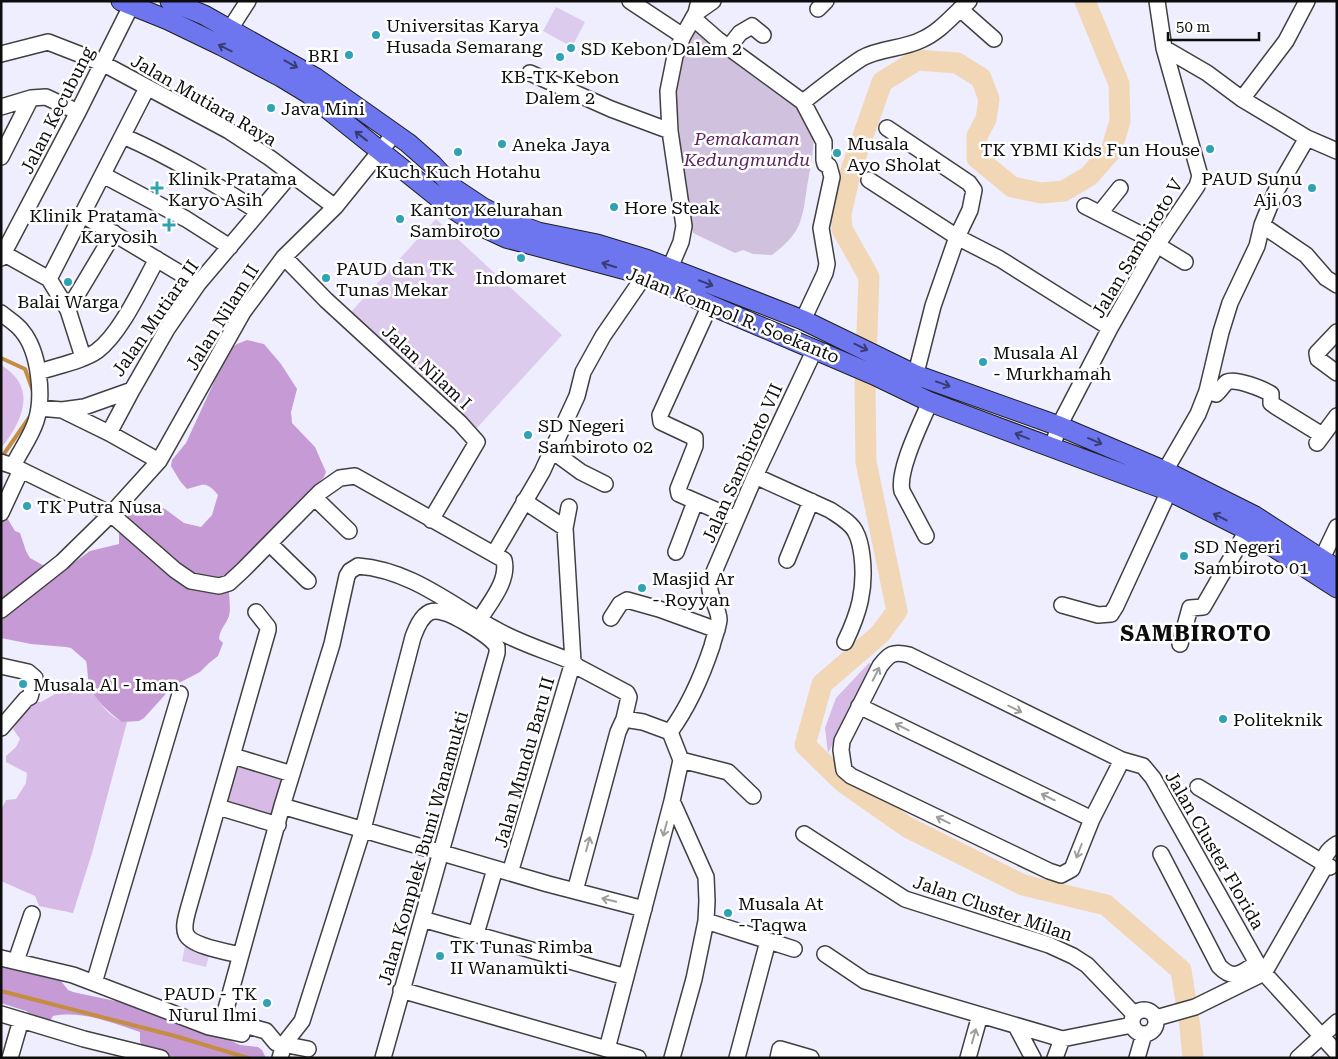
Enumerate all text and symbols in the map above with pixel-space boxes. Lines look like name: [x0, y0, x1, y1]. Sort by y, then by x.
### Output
scale bar: [1168, 10, 1259, 42]
place label: Universitas Karya Husada Semarang: [386, 15, 543, 57]
text: 50 m: [1176, 18, 1211, 36]
marker: Universitas Karya Husada Semarang: [370, 29, 382, 41]
place label: SD Kebon Dalem 2: [581, 38, 742, 59]
street label: Jalan Kecubung: [16, 42, 98, 177]
marker: SD Kebon Dalem 2: [565, 42, 577, 54]
one-way arrow: [218, 43, 233, 52]
place label: BRI: [308, 45, 339, 66]
marker: BRI: [343, 49, 355, 61]
street label: Jalan Mutiara Raya: [127, 50, 281, 150]
marker: KB-TK Kebon Dalem 2: [554, 51, 566, 63]
one-way arrow: [283, 59, 298, 69]
place label: KB-TK Kebon Dalem 2: [501, 66, 620, 108]
place label: Java Mini: [281, 98, 365, 119]
marker: Java Mini: [265, 102, 277, 114]
park label: Pemakaman Kedungmundu: [683, 128, 810, 170]
one-way arrow: [355, 130, 368, 141]
place label: Musala Ayo Sholat: [847, 133, 941, 175]
place label: Aneka Jaya: [512, 134, 610, 155]
marker: Aneka Jaya: [496, 138, 508, 150]
place label: TK YBMI Kids Fun House: [980, 139, 1200, 160]
marker: TK YBMI Kids Fun House: [1204, 143, 1216, 155]
marker: Kuch Kuch Hotahu: [452, 146, 464, 158]
marker: Musala Ayo Sholat: [831, 147, 843, 159]
place label: Kuch Kuch Hotahu: [375, 161, 541, 182]
place label: Klinik Pratama Karyo Asih: [168, 168, 297, 210]
place label: PAUD Sunu Aji 03: [1201, 168, 1302, 210]
street label: Jalan Sambiroto V: [1087, 174, 1187, 321]
marker: Klinik Pratama Karyo Asih: [150, 181, 164, 195]
marker: PAUD Sunu Aji 03: [1306, 182, 1318, 194]
place label: Hore Steak: [624, 197, 720, 218]
place label: Kantor Kelurahan Sambiroto: [410, 199, 563, 241]
marker: Hore Steak: [608, 201, 620, 213]
place label: Klinik Pratama Karyosih: [29, 205, 158, 247]
marker: Kantor Kelurahan Sambiroto: [394, 213, 406, 225]
marker: Klinik Pratama Karyosih: [162, 218, 176, 232]
marker: Indomaret: [515, 252, 527, 264]
street label: Jalan Mutiara II: [107, 256, 203, 380]
place label: PAUD dan TK Tunas Mekar: [336, 258, 454, 300]
street label: Jalan Nilam II: [181, 260, 263, 374]
one-way arrow: [602, 260, 618, 270]
street label: Jalan Kompol R. Soekanto: [623, 263, 843, 367]
place label: Indomaret: [476, 267, 567, 288]
marker: PAUD dan TK Tunas Mekar: [320, 272, 332, 284]
marker: Balai Warga: [62, 276, 74, 288]
one-way arrow: [698, 279, 713, 288]
place label: Balai Warga: [17, 291, 119, 312]
street label: Jalan Nilam I: [378, 320, 476, 414]
place label: Musala Al - Murkhamah: [993, 342, 1112, 384]
one-way arrow: [853, 343, 868, 352]
marker: Musala Al - Murkhamah: [977, 356, 989, 368]
street label: Jalan Sambiroto VII: [697, 380, 787, 546]
one-way arrow: [934, 380, 950, 389]
place label: SD Negeri Sambiroto 02: [538, 415, 653, 457]
marker: SD Negeri Sambiroto 02: [522, 429, 534, 441]
one-way arrow: [1014, 430, 1029, 439]
one-way arrow: [1087, 437, 1102, 447]
place label: TK Putra Nusa: [37, 496, 162, 517]
marker: TK Putra Nusa: [21, 500, 33, 512]
one-way arrow: [1213, 512, 1228, 522]
place label: SD Negeri Sambiroto 01: [1194, 536, 1309, 578]
marker: SD Negeri Sambiroto 01: [1178, 550, 1190, 562]
place label: Masjid Ar - Royyan: [652, 568, 734, 610]
marker: Masjid Ar - Royyan: [636, 582, 648, 594]
district label: SAMBIROTO: [1120, 621, 1272, 646]
one-way arrow: [872, 667, 881, 682]
place label: Musala Al - Iman: [33, 674, 180, 695]
street label: Jalan Mundu Baru II: [490, 674, 558, 850]
marker: Musala Al - Iman: [17, 678, 29, 690]
one-way arrow: [1007, 704, 1022, 714]
street label: Jalan Komplek Bumi Wanamukti: [374, 708, 472, 987]
place label: Politeknik: [1233, 709, 1323, 730]
marker: Politeknik: [1217, 713, 1229, 725]
one-way arrow: [895, 721, 910, 731]
street label: Jalan Cluster Florida: [1161, 767, 1269, 933]
one-way arrow: [1041, 792, 1056, 802]
one-way arrow: [936, 815, 951, 824]
one-way arrow: [660, 821, 669, 837]
one-way arrow: [583, 836, 593, 852]
one-way arrow: [1074, 843, 1083, 858]
street label: Jalan Cluster Milan: [910, 871, 1076, 945]
place label: Musala At - Taqwa: [738, 893, 824, 935]
one-way arrow: [602, 895, 618, 904]
marker: Musala At - Taqwa: [722, 907, 734, 919]
place label: TK Tunas Rimba II Wanamukti: [450, 936, 593, 978]
marker: TK Tunas Rimba II Wanamukti: [434, 950, 446, 962]
place label: PAUD - TK Nurul Ilmi: [164, 983, 257, 1025]
marker: PAUD - TK Nurul Ilmi: [261, 997, 273, 1009]
one-way arrow: [969, 1029, 979, 1045]

